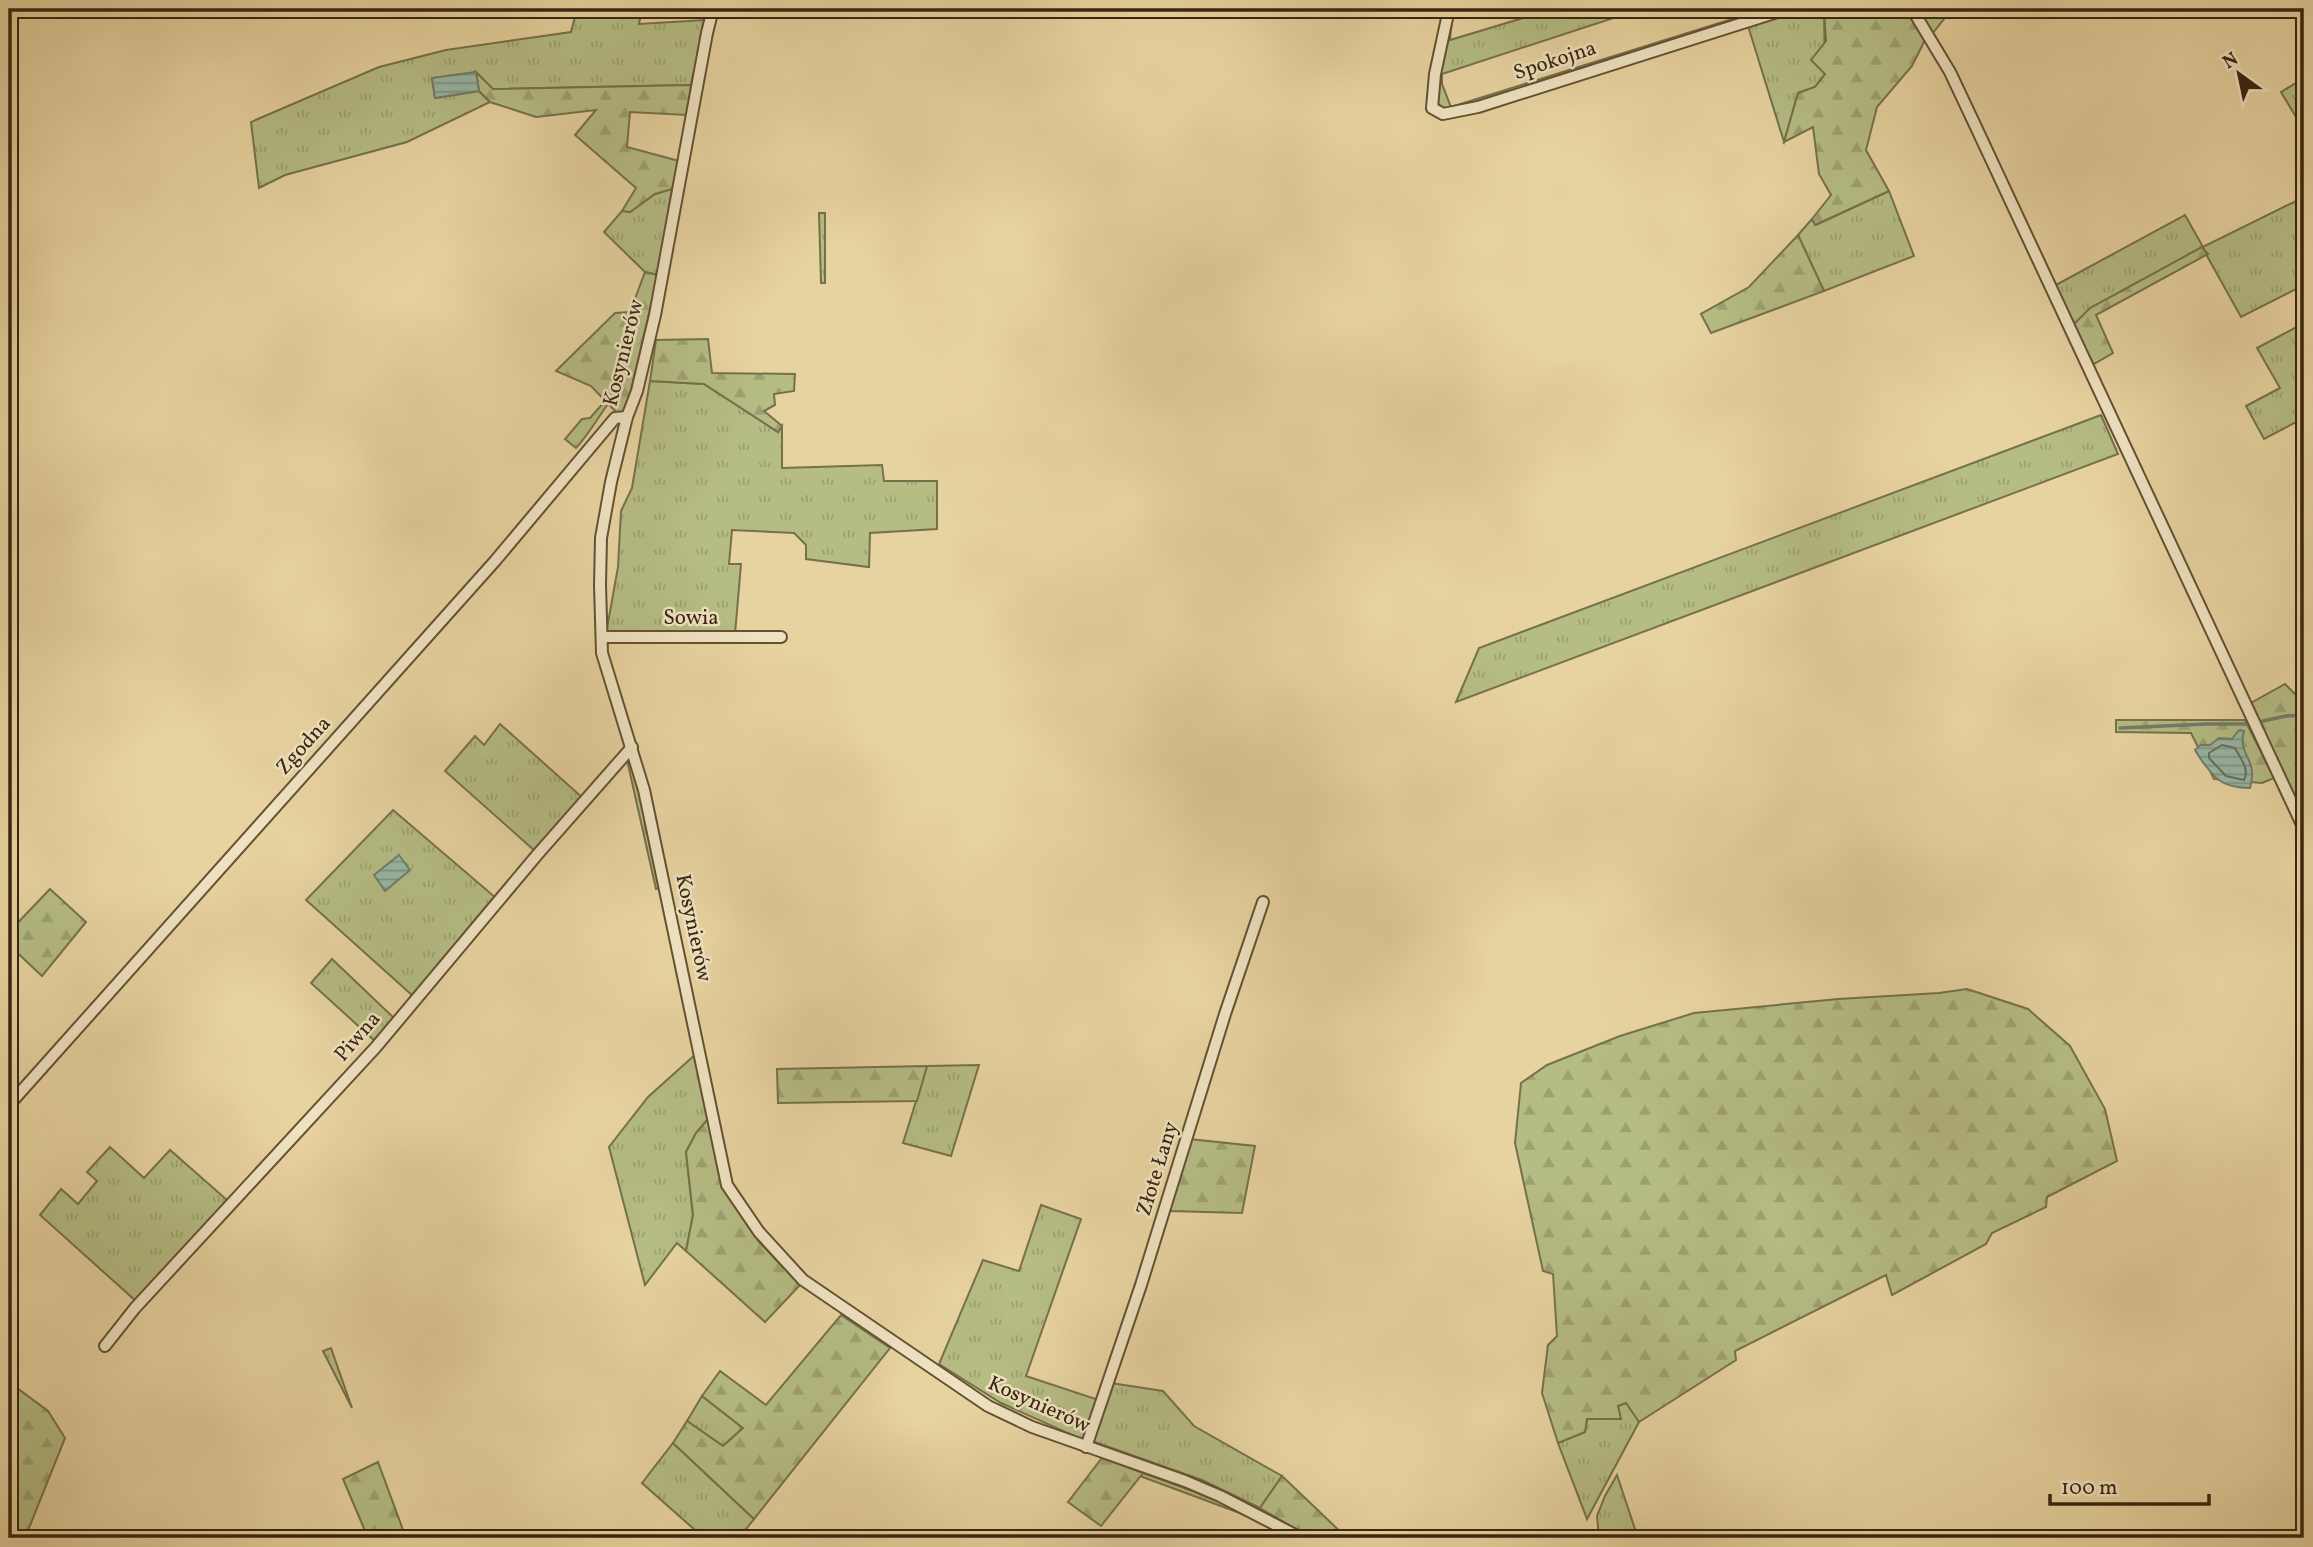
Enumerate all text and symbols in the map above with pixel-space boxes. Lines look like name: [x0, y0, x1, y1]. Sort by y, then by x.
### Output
street label: Spokojna: [1510, 34, 1600, 88]
north arrow: [2204, 38, 2274, 108]
text: N: [2218, 47, 2244, 76]
street label: Kosynierów: [597, 296, 651, 410]
street label: Sowia: [663, 604, 719, 633]
street label: Zgodna: [270, 710, 338, 782]
street label: Kosynierów: [667, 872, 719, 984]
street label: Piwna: [328, 1006, 388, 1068]
street label: Złote Łany: [1130, 1118, 1186, 1220]
street label: Kosynierów: [983, 1370, 1095, 1440]
scale bar: [2050, 1463, 2210, 1507]
text: 100 m: [2061, 1474, 2118, 1503]

